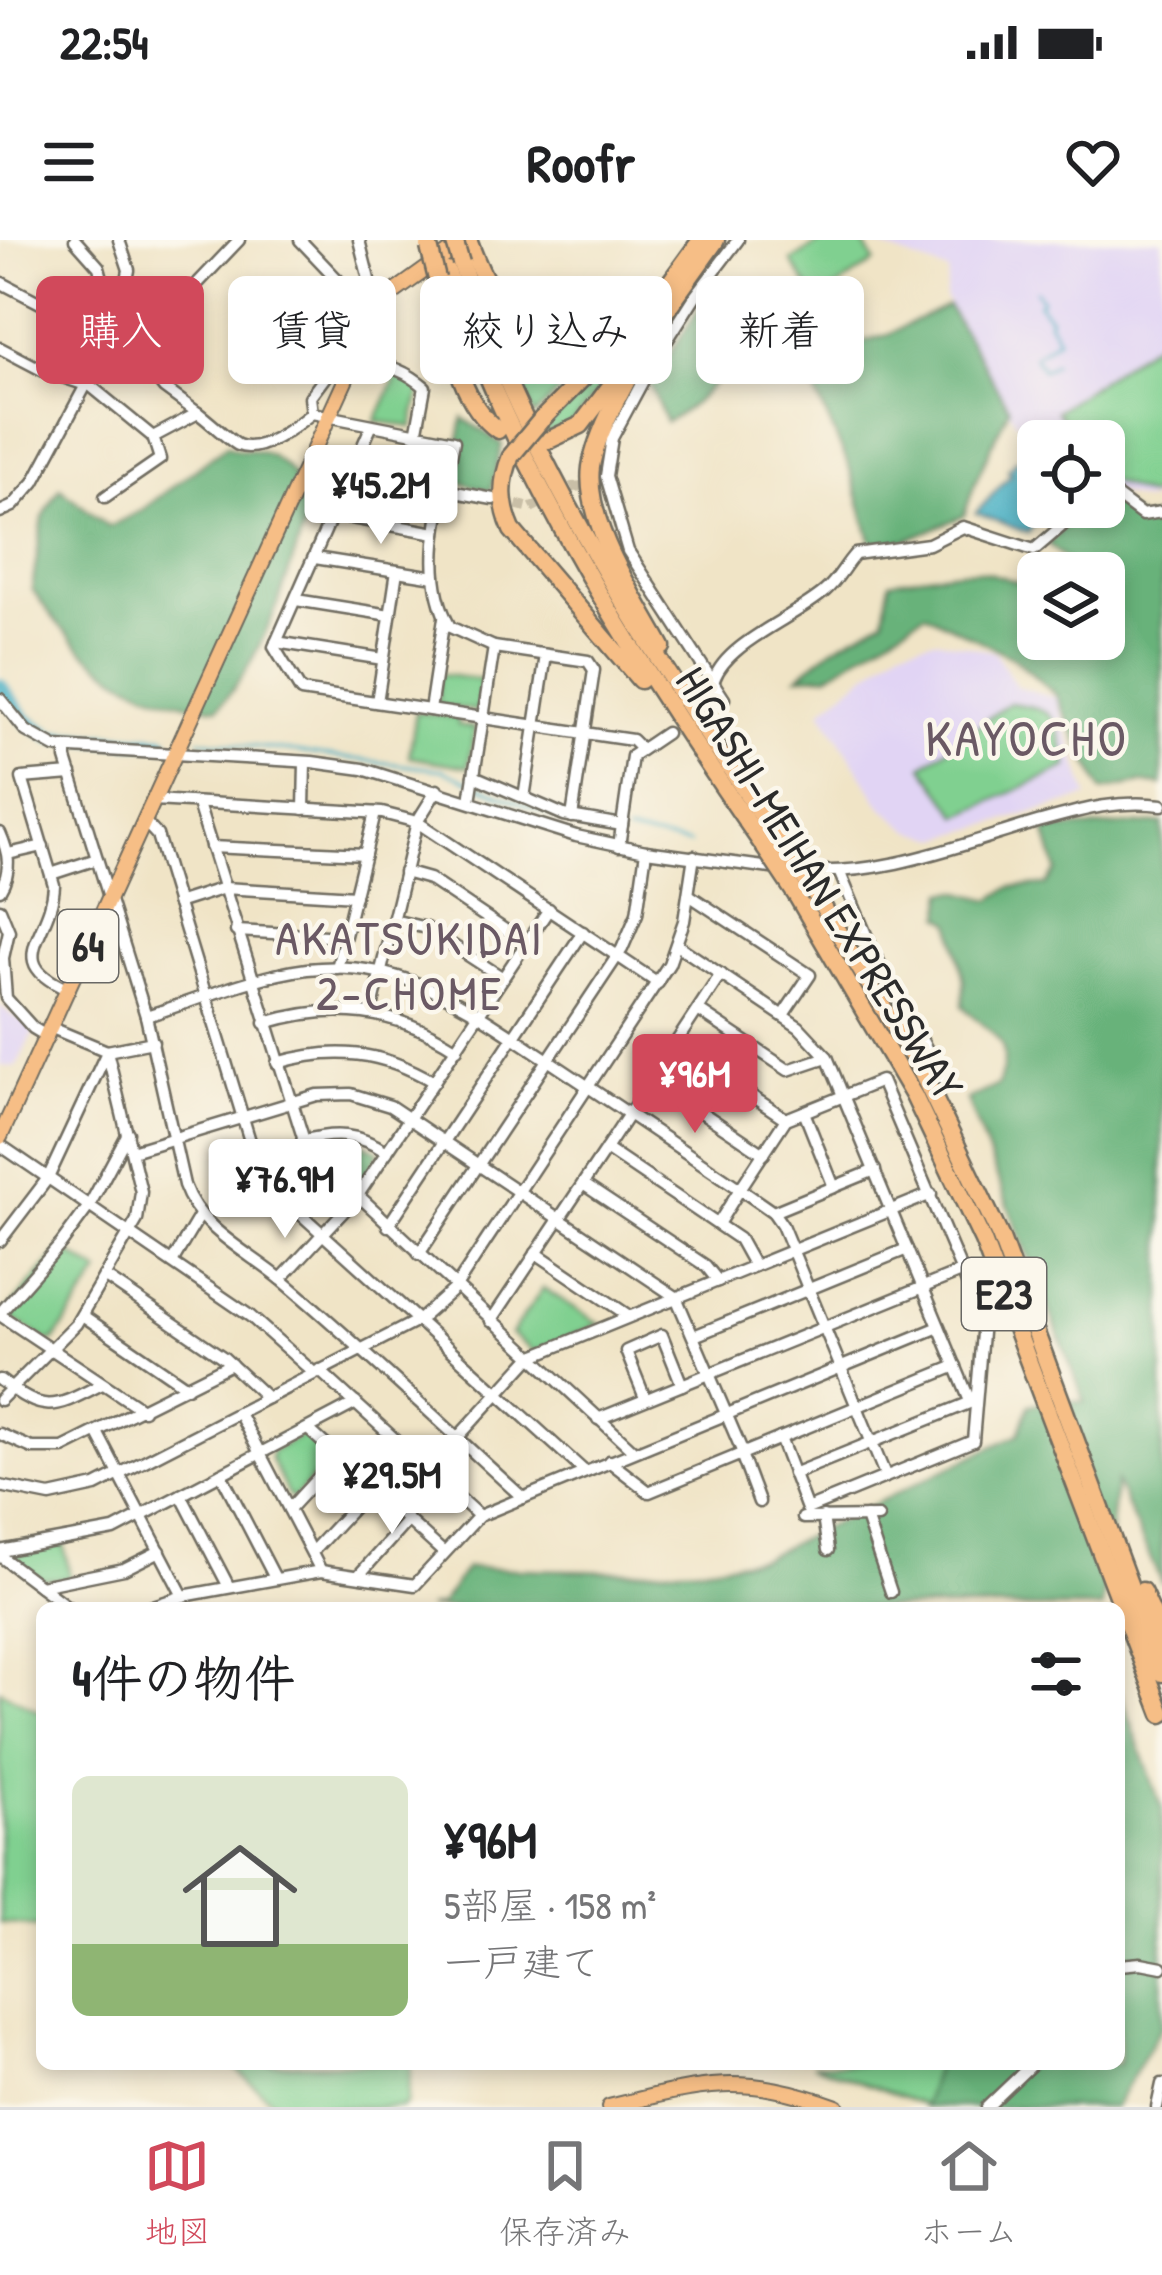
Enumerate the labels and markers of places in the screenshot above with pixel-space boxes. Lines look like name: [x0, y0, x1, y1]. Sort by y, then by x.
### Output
pin: ¥45.2M: [283, 445, 479, 547]
pin: ¥96M: [624, 1034, 766, 1136]
pin: ¥76.9M: [187, 1139, 383, 1241]
pin: ¥29.5M: [294, 1435, 490, 1537]

